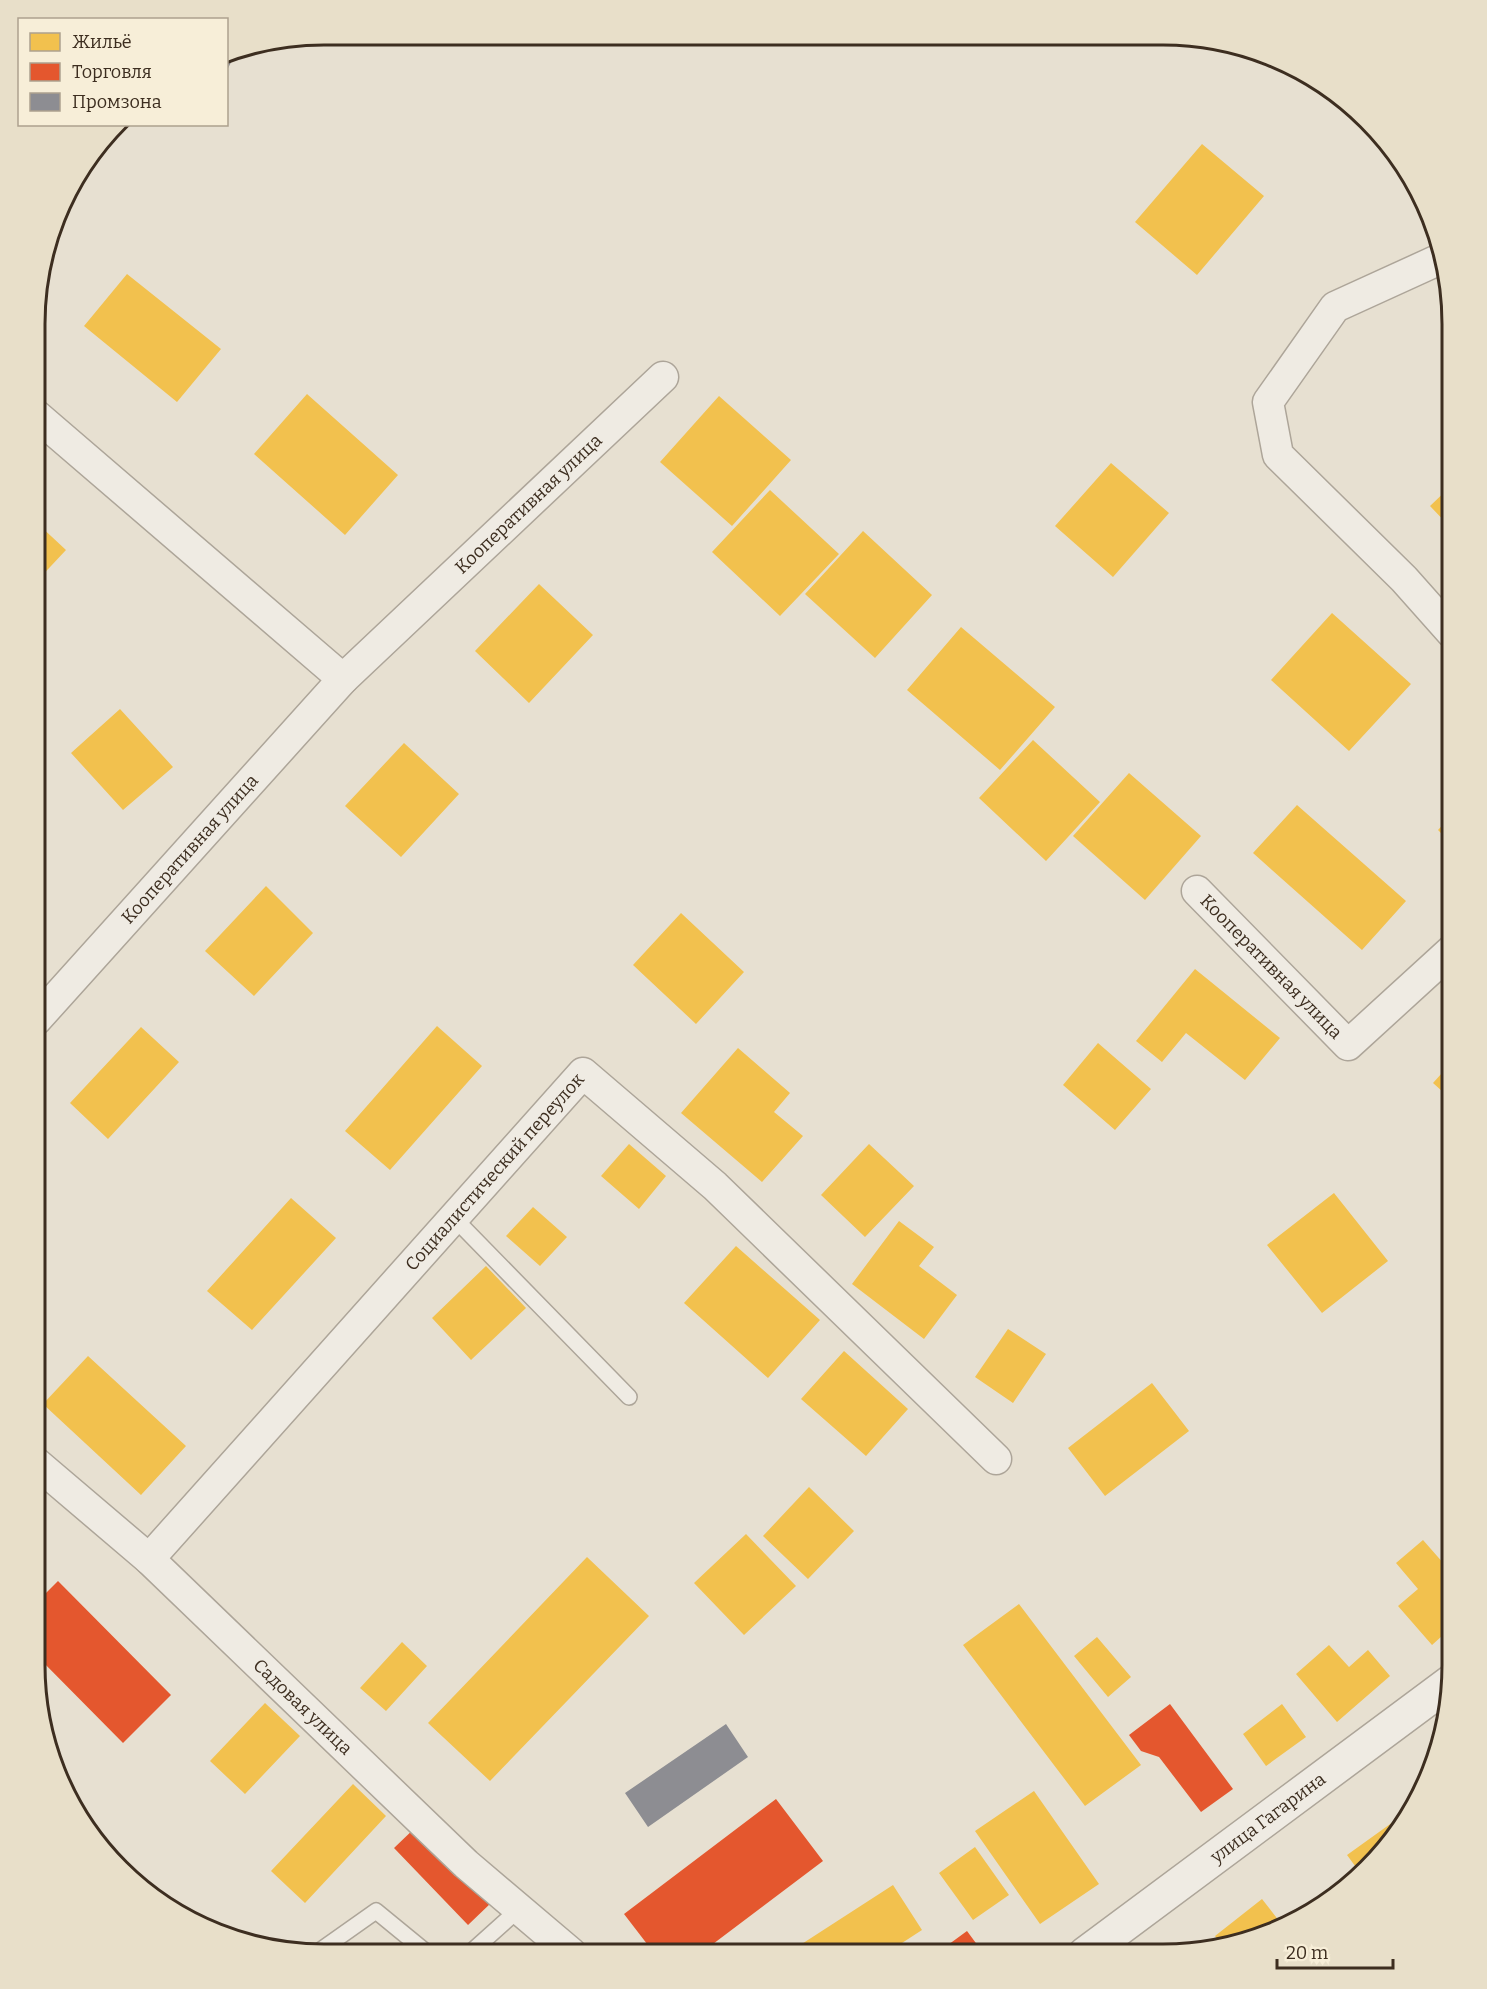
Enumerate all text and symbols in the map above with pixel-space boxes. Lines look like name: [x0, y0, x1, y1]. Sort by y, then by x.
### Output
legend: [18, 18, 228, 126]
text: Жильё: [72, 31, 132, 53]
text: Торговля: [72, 61, 152, 83]
text: Промзона: [72, 91, 162, 113]
street label: Кооперативная улица: [451, 429, 607, 578]
street label: Кооперативная улица: [117, 770, 263, 928]
street label: Кооперативная улица: [1196, 890, 1347, 1044]
street label: Социалистический переулок: [401, 1068, 589, 1275]
street label: Садовая улица: [249, 1654, 357, 1760]
street label: улица Гагарина: [1205, 1768, 1330, 1868]
scale bar: [1277, 1932, 1392, 1970]
text: 20 m: [1286, 1942, 1328, 1964]

